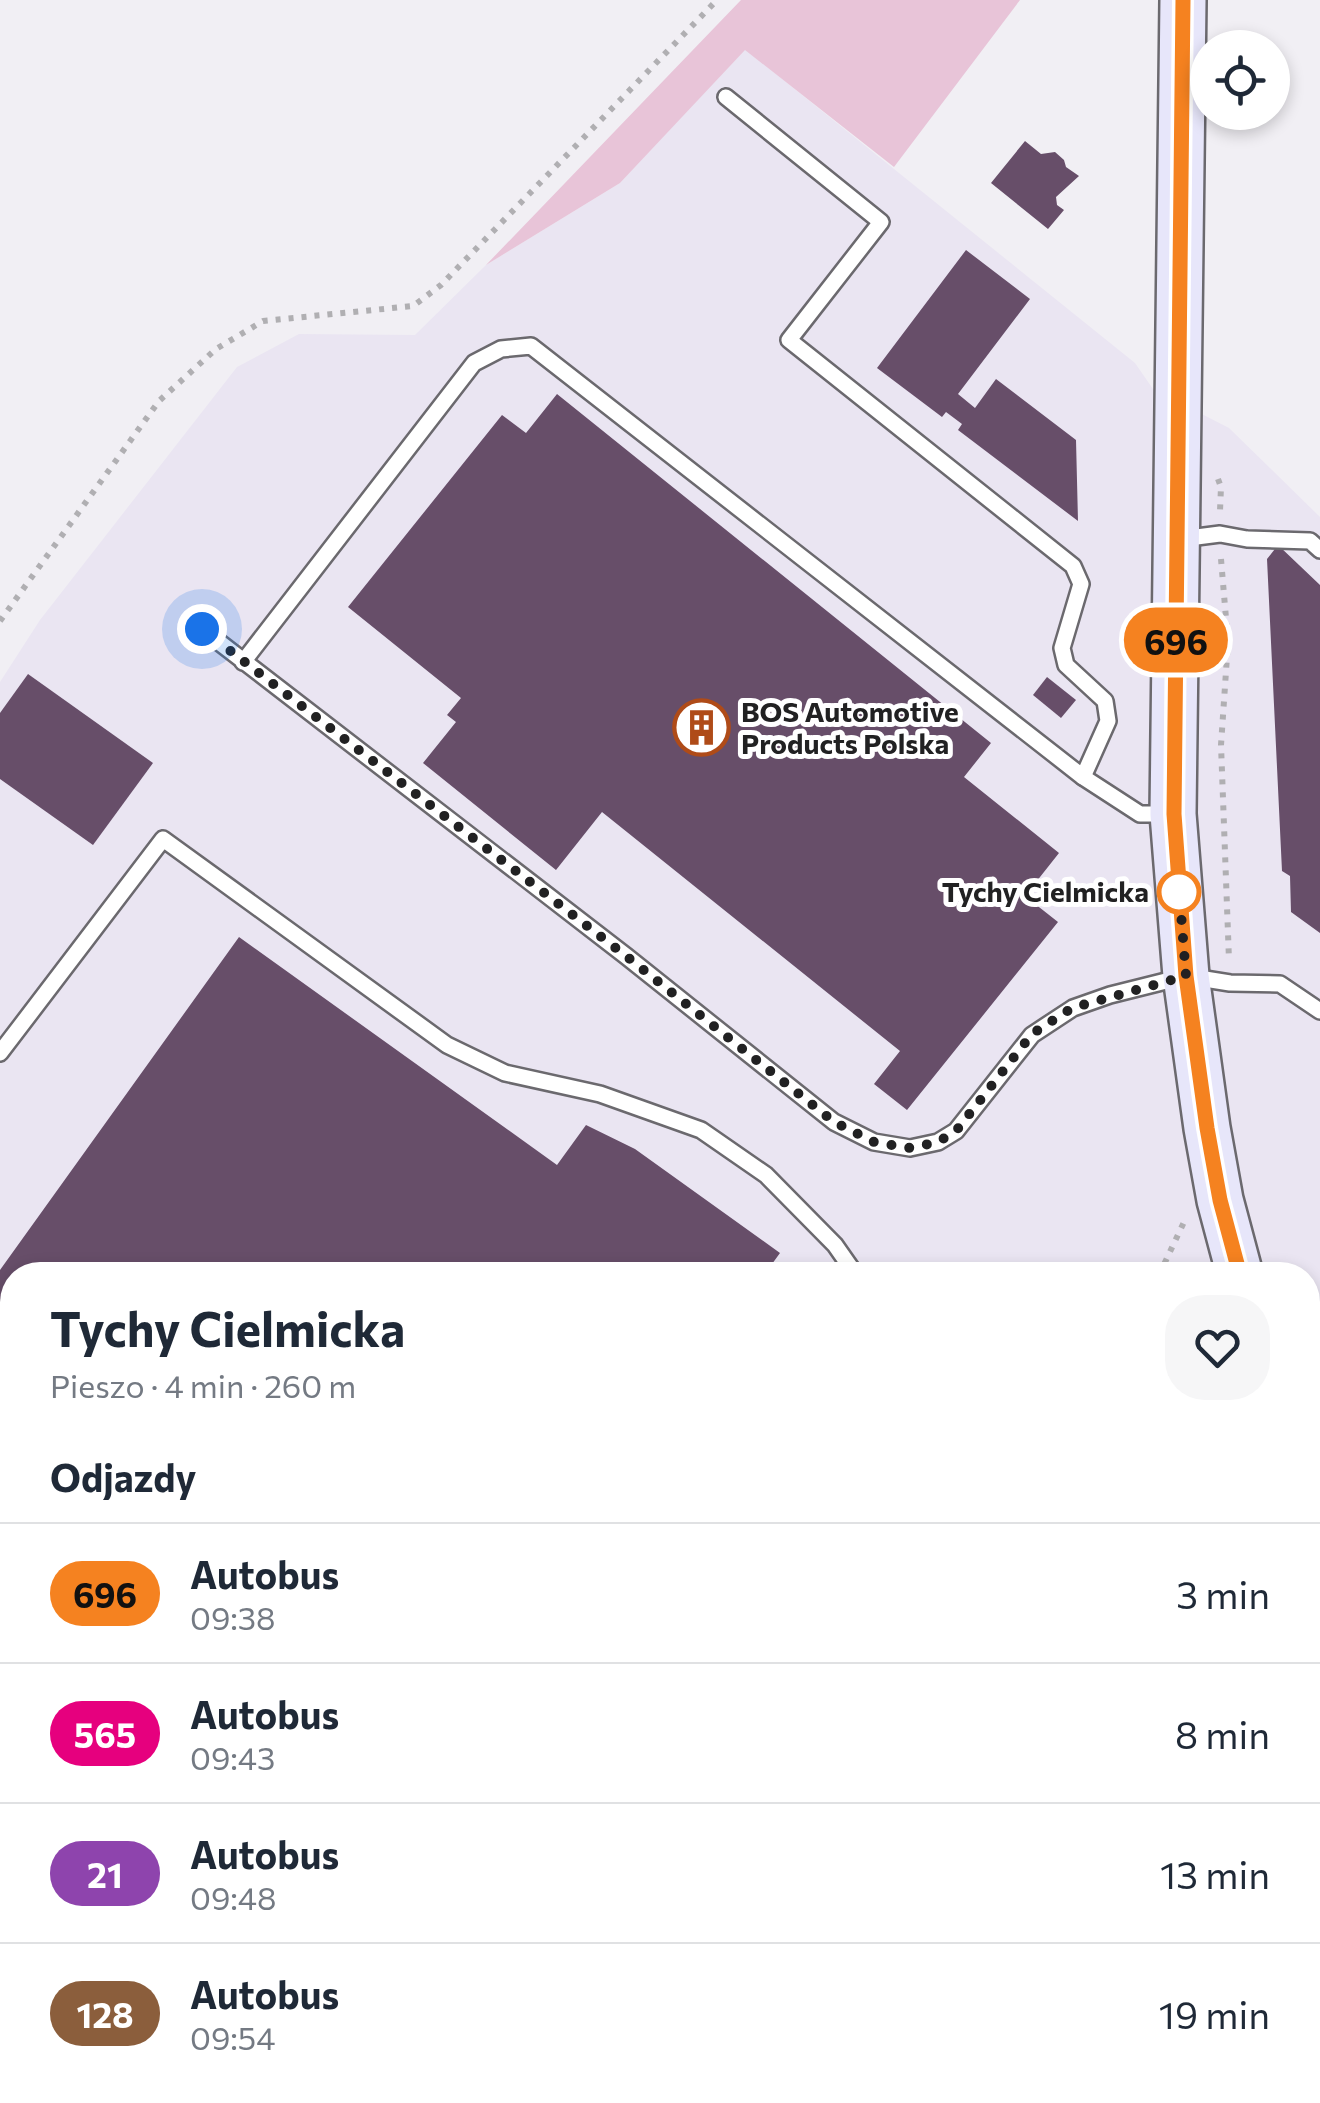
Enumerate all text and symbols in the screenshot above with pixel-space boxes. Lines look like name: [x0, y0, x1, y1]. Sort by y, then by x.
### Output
map controls: [1190, 30, 1290, 130]
button: locate: [1190, 30, 1290, 130]
your location: [177, 604, 227, 654]
line badge: 696: [1118, 608, 1234, 672]
text: 696: [1144, 619, 1208, 662]
place label: BOS Automotive Products Polska: [741, 694, 959, 760]
building icon: BOS Automotive Products Polska: [672, 698, 732, 758]
marker: Tychy Cielmicka: [1158, 871, 1200, 913]
place label: Tychy Cielmicka: [942, 874, 1149, 908]
button: heart: [1165, 1295, 1270, 1400]
text: Tychy Cielmicka: [50, 1298, 405, 1357]
text: Pieszo · 4 min · 260 m: [50, 1365, 356, 1405]
text: Odjazdy: [50, 1453, 196, 1500]
text: Autobus: [190, 1550, 339, 1597]
text: 3 min: [1176, 1570, 1270, 1617]
text: 696: [73, 1572, 137, 1615]
text: 09:38: [190, 1597, 276, 1637]
text: Autobus: [190, 1690, 339, 1737]
text: 8 min: [1175, 1710, 1270, 1757]
text: 565: [74, 1712, 136, 1755]
text: 09:43: [190, 1737, 275, 1777]
text: Autobus: [190, 1830, 339, 1877]
text: 13 min: [1160, 1850, 1270, 1897]
text: 21: [87, 1852, 123, 1895]
text: 09:48: [190, 1877, 276, 1917]
text: Autobus: [190, 1970, 339, 2017]
text: 19 min: [1159, 1990, 1270, 2037]
text: 128: [76, 1992, 134, 2035]
text: 09:54: [190, 2017, 275, 2057]

